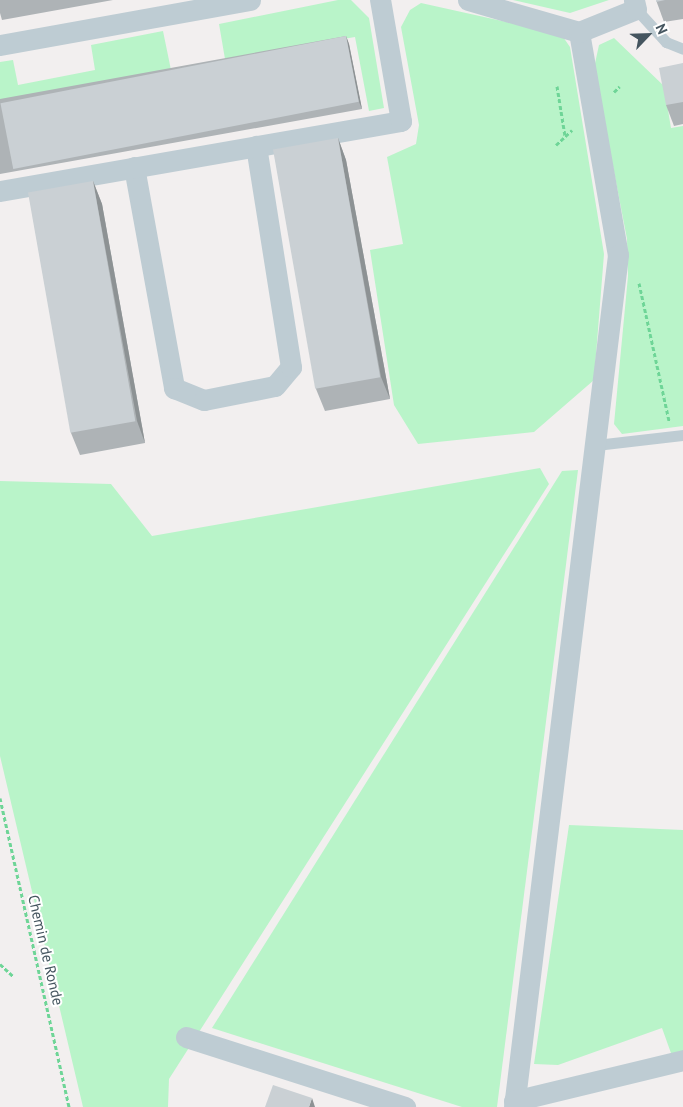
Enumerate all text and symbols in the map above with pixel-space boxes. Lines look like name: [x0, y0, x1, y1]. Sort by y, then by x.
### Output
north arrow: [623, 10, 673, 60]
text: N: [652, 21, 672, 37]
street label: Chemin de Ronde: [25, 893, 67, 1007]

